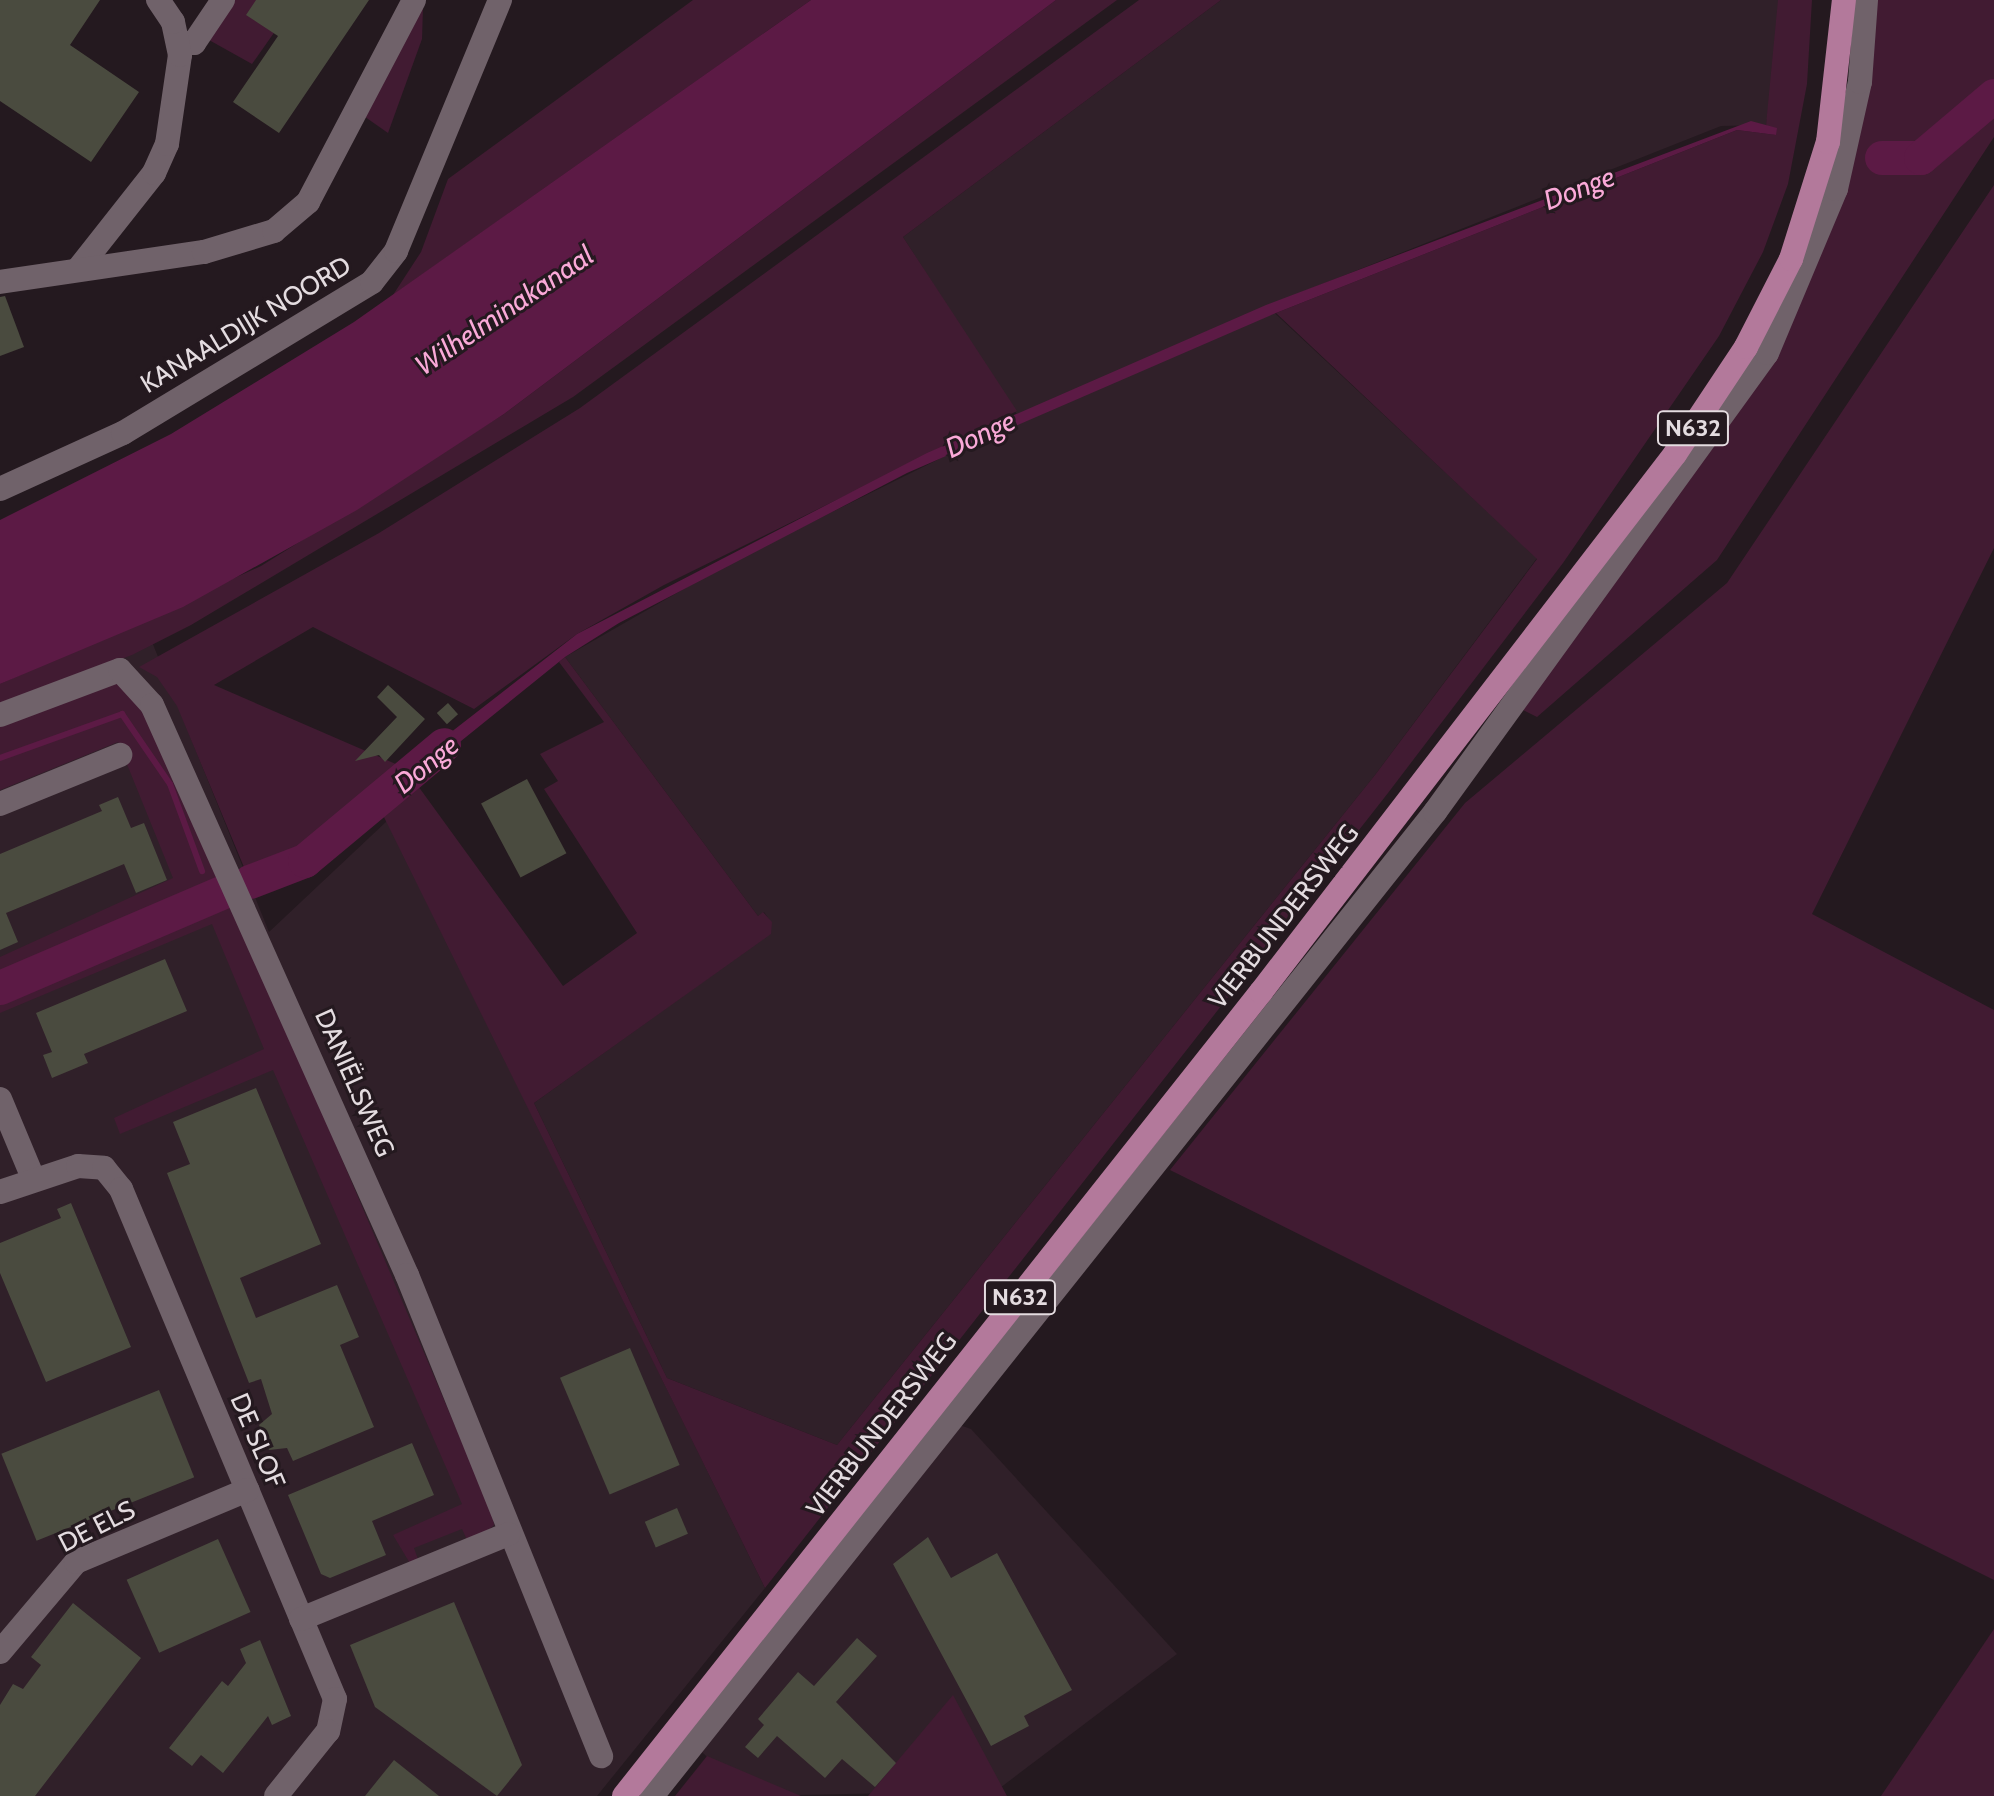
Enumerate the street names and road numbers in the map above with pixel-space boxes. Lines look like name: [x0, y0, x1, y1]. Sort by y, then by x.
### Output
street label: KANAALDIJK NOORD: [135, 250, 357, 400]
road number: N632: [1655, 408, 1731, 448]
street label: VIERBUNDERSWEG: [1202, 819, 1366, 1015]
street label: DANIËLSWEG: [308, 1004, 400, 1162]
road number: N632: [982, 1277, 1058, 1317]
street label: VIERBUNDERSWEG: [800, 1327, 964, 1523]
street label: DE SLOF: [223, 1389, 291, 1493]
street label: DE ELS: [53, 1495, 141, 1559]

